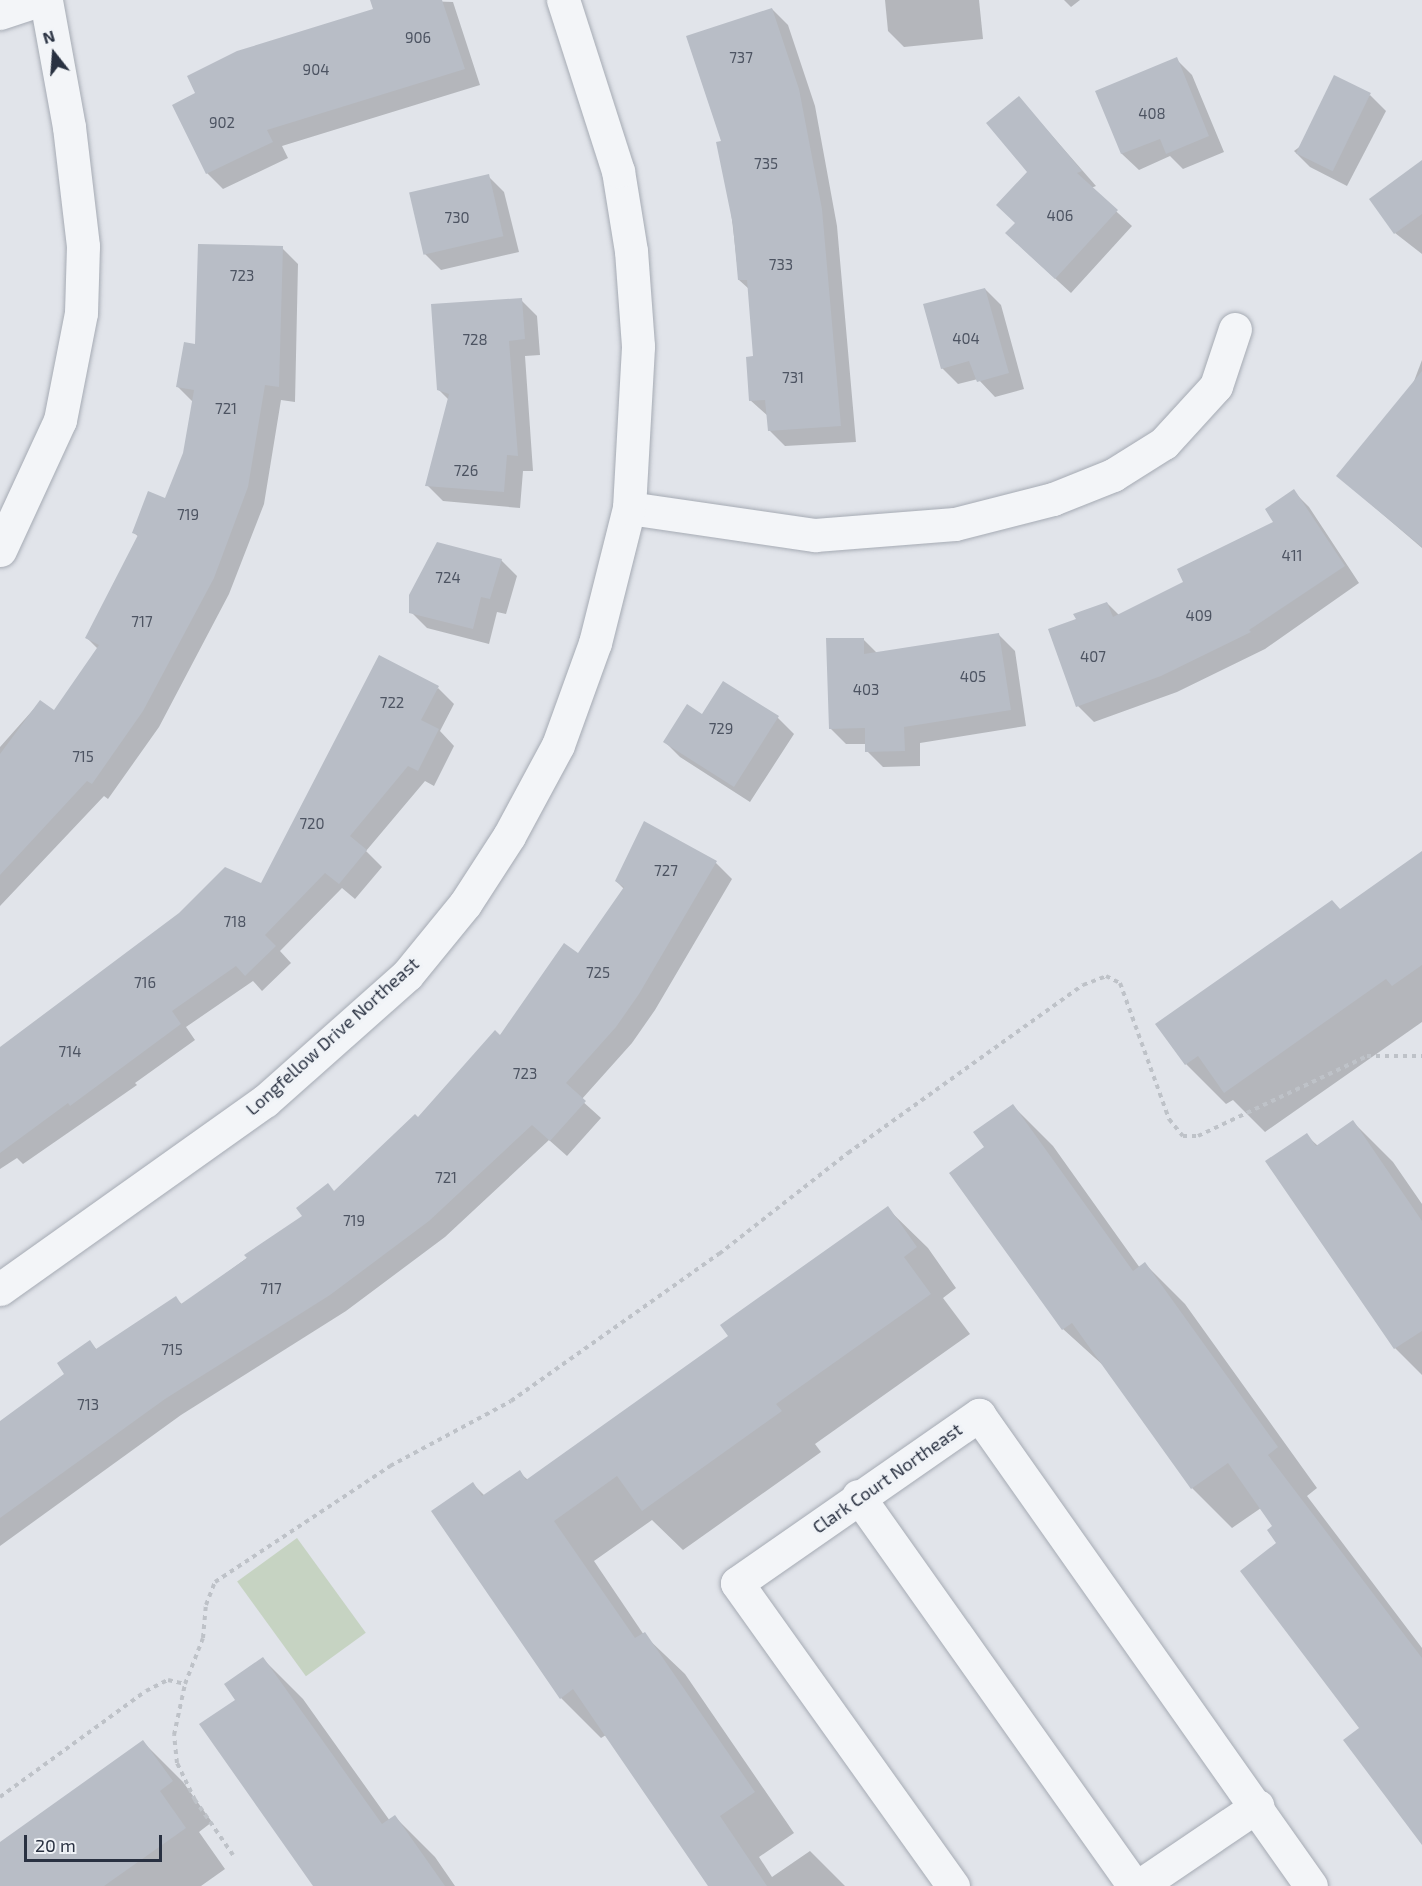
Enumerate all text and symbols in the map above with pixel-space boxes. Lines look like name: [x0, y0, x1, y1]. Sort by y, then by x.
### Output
north arrow: [24, 24, 84, 84]
text: N: [40, 26, 57, 47]
house number: 906: [405, 29, 431, 47]
house number: 737: [729, 49, 753, 67]
house number: 904: [303, 61, 329, 79]
house number: 408: [1138, 105, 1166, 123]
house number: 902: [209, 114, 235, 132]
house number: 735: [754, 155, 778, 173]
house number: 406: [1047, 207, 1073, 225]
house number: 730: [444, 209, 470, 227]
house number: 733: [769, 256, 793, 274]
house number: 723: [230, 267, 254, 285]
house number: 404: [952, 330, 980, 348]
house number: 728: [462, 331, 488, 349]
house number: 731: [782, 369, 804, 387]
house number: 721: [215, 400, 237, 418]
house number: 726: [454, 462, 478, 480]
house number: 719: [177, 506, 199, 524]
house number: 411: [1281, 547, 1303, 565]
house number: 724: [435, 569, 461, 587]
house number: 409: [1186, 607, 1212, 625]
house number: 717: [131, 613, 153, 631]
house number: 407: [1080, 648, 1106, 666]
house number: 405: [960, 668, 986, 686]
house number: 403: [853, 681, 879, 699]
house number: 722: [380, 694, 404, 712]
house number: 729: [709, 720, 733, 738]
house number: 715: [72, 748, 94, 766]
house number: 720: [299, 815, 325, 833]
house number: 727: [654, 862, 678, 880]
house number: 718: [224, 913, 246, 931]
street label: Longfellow Drive Northeast: [241, 952, 423, 1120]
house number: 725: [586, 964, 610, 982]
house number: 716: [134, 974, 156, 992]
house number: 714: [59, 1043, 81, 1061]
house number: 723: [513, 1065, 537, 1083]
house number: 721: [435, 1169, 457, 1187]
house number: 719: [343, 1212, 365, 1230]
house number: 717: [260, 1280, 282, 1298]
house number: 715: [161, 1341, 183, 1359]
house number: 713: [77, 1396, 99, 1414]
street label: Clark Court Northeast: [808, 1418, 966, 1538]
scale bar: [27, 1823, 165, 1861]
text: 20 m: [35, 1834, 76, 1856]

